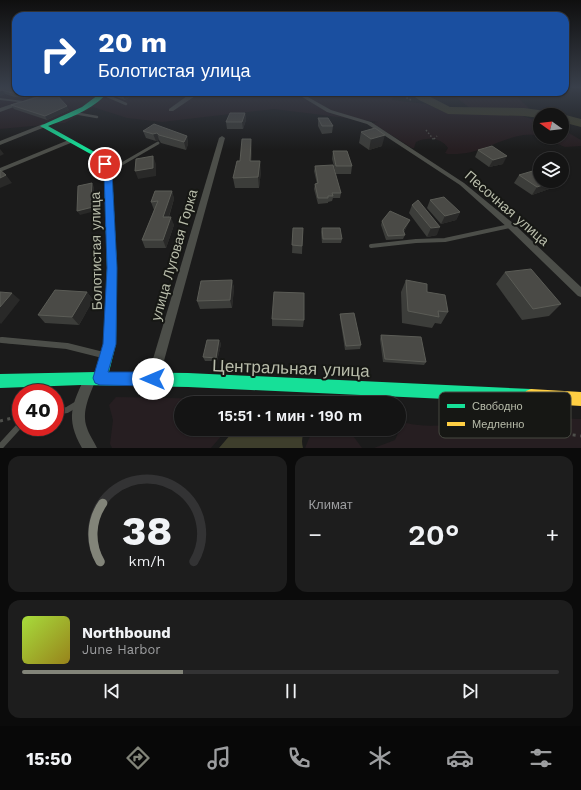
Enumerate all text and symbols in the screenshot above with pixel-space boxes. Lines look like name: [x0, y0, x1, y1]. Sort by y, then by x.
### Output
text: 20 m: [98, 26, 167, 59]
icon: right: [32, 28, 84, 80]
text: Болотистая улица: [98, 60, 250, 81]
north arrow: [533, 108, 569, 144]
map controls: [533, 108, 569, 188]
pin: [88, 147, 122, 181]
button: layers: [533, 152, 569, 188]
icon: arrive: [94, 153, 116, 175]
street label: Песочная улица: [462, 167, 552, 249]
street label: улица Луговая Горка: [148, 187, 200, 323]
street label: Болотистая улица: [87, 191, 105, 310]
street label: Центральная улица: [212, 355, 371, 381]
position arrow: [132, 358, 174, 400]
speed limit sign: 40: [12, 384, 64, 436]
legend: [439, 392, 571, 438]
text: Свободно: [472, 400, 523, 413]
text: 15:51 · 1 мин · 190 m: [218, 407, 362, 425]
text: Медленно: [472, 418, 524, 431]
text: Климат: [309, 497, 353, 512]
text: 38: [122, 506, 173, 555]
text: 20°: [408, 517, 459, 552]
text: −: [309, 522, 322, 547]
text: +: [546, 522, 559, 547]
text: km/h: [129, 553, 166, 569]
text: Northbound: [82, 624, 171, 642]
text: June Harbor: [82, 642, 161, 657]
icon: previous: [101, 680, 123, 702]
icon: pause: [280, 680, 302, 702]
icon: next: [459, 680, 481, 702]
icon: directions: [124, 744, 152, 772]
icon: music: [205, 744, 233, 772]
icon: phone: [285, 744, 313, 772]
icon: climate: [366, 744, 394, 772]
icon: car: [446, 744, 474, 772]
icon: filters: [527, 744, 555, 772]
text: 15:50: [26, 748, 72, 769]

